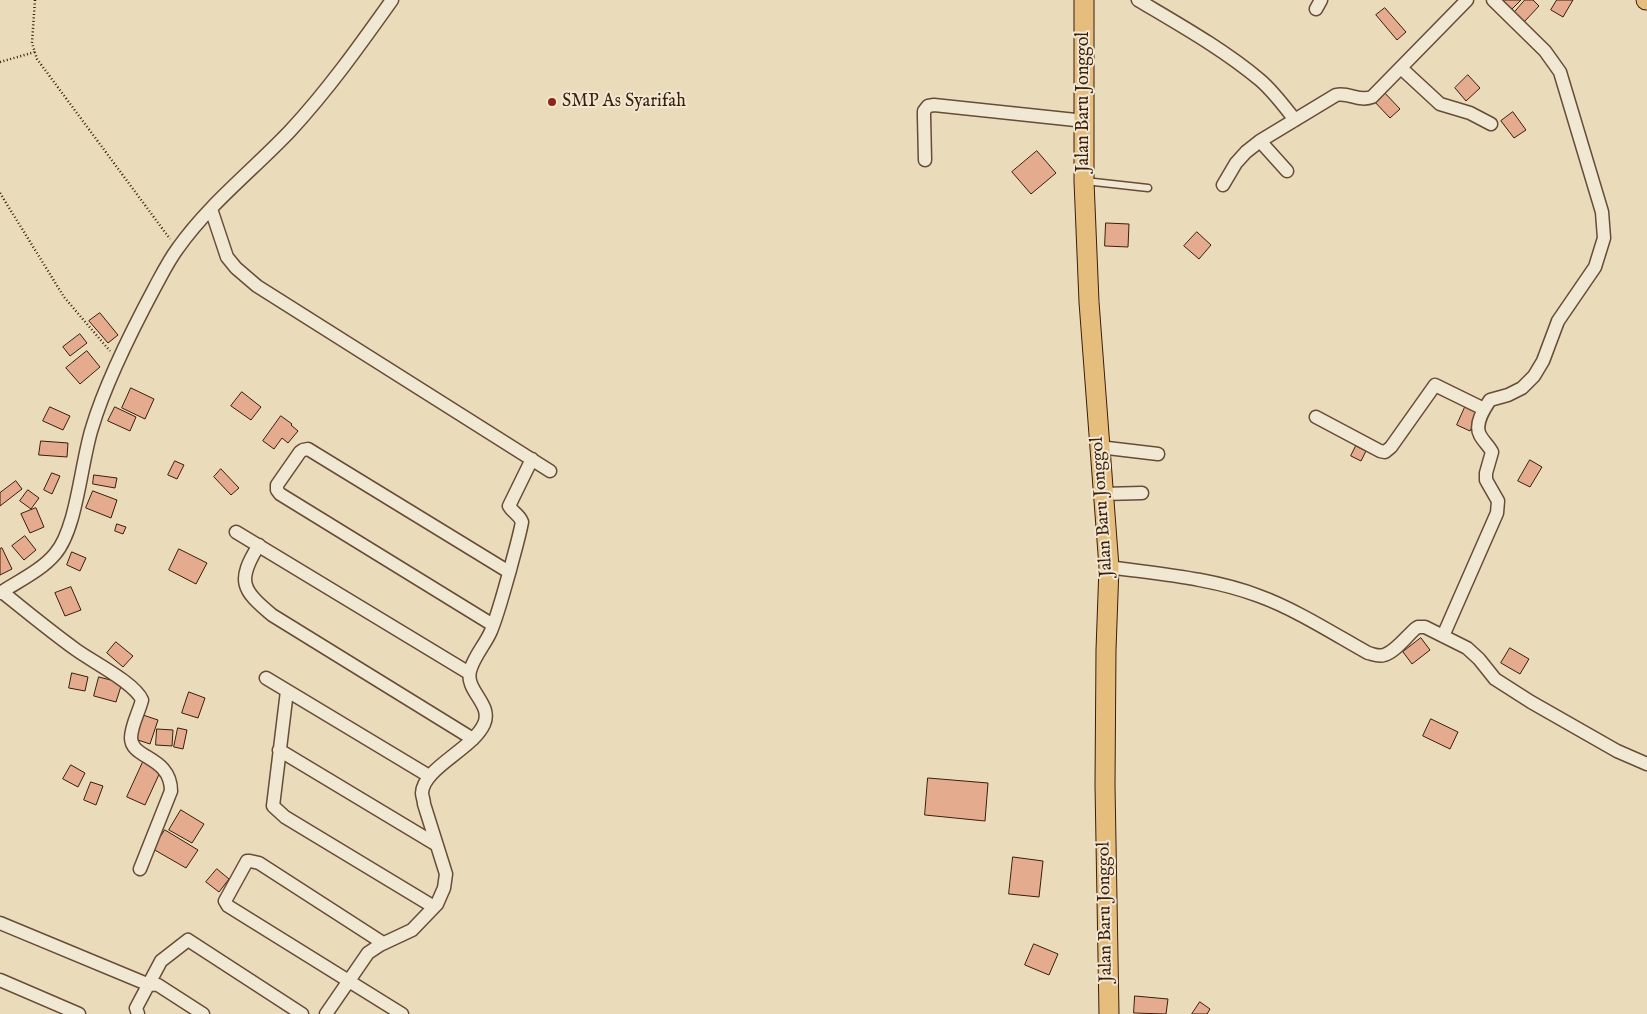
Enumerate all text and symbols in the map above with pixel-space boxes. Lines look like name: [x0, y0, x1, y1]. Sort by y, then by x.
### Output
street label: Jalan Baru Jonggol: [1073, 32, 1095, 172]
place label: SMP As Syarifah: [562, 91, 686, 113]
marker: SMP As Syarifah: [546, 96, 558, 108]
street label: Jalan Baru Jonggol: [1087, 436, 1119, 578]
street label: Jalan Baru Jonggol: [1094, 842, 1118, 982]

